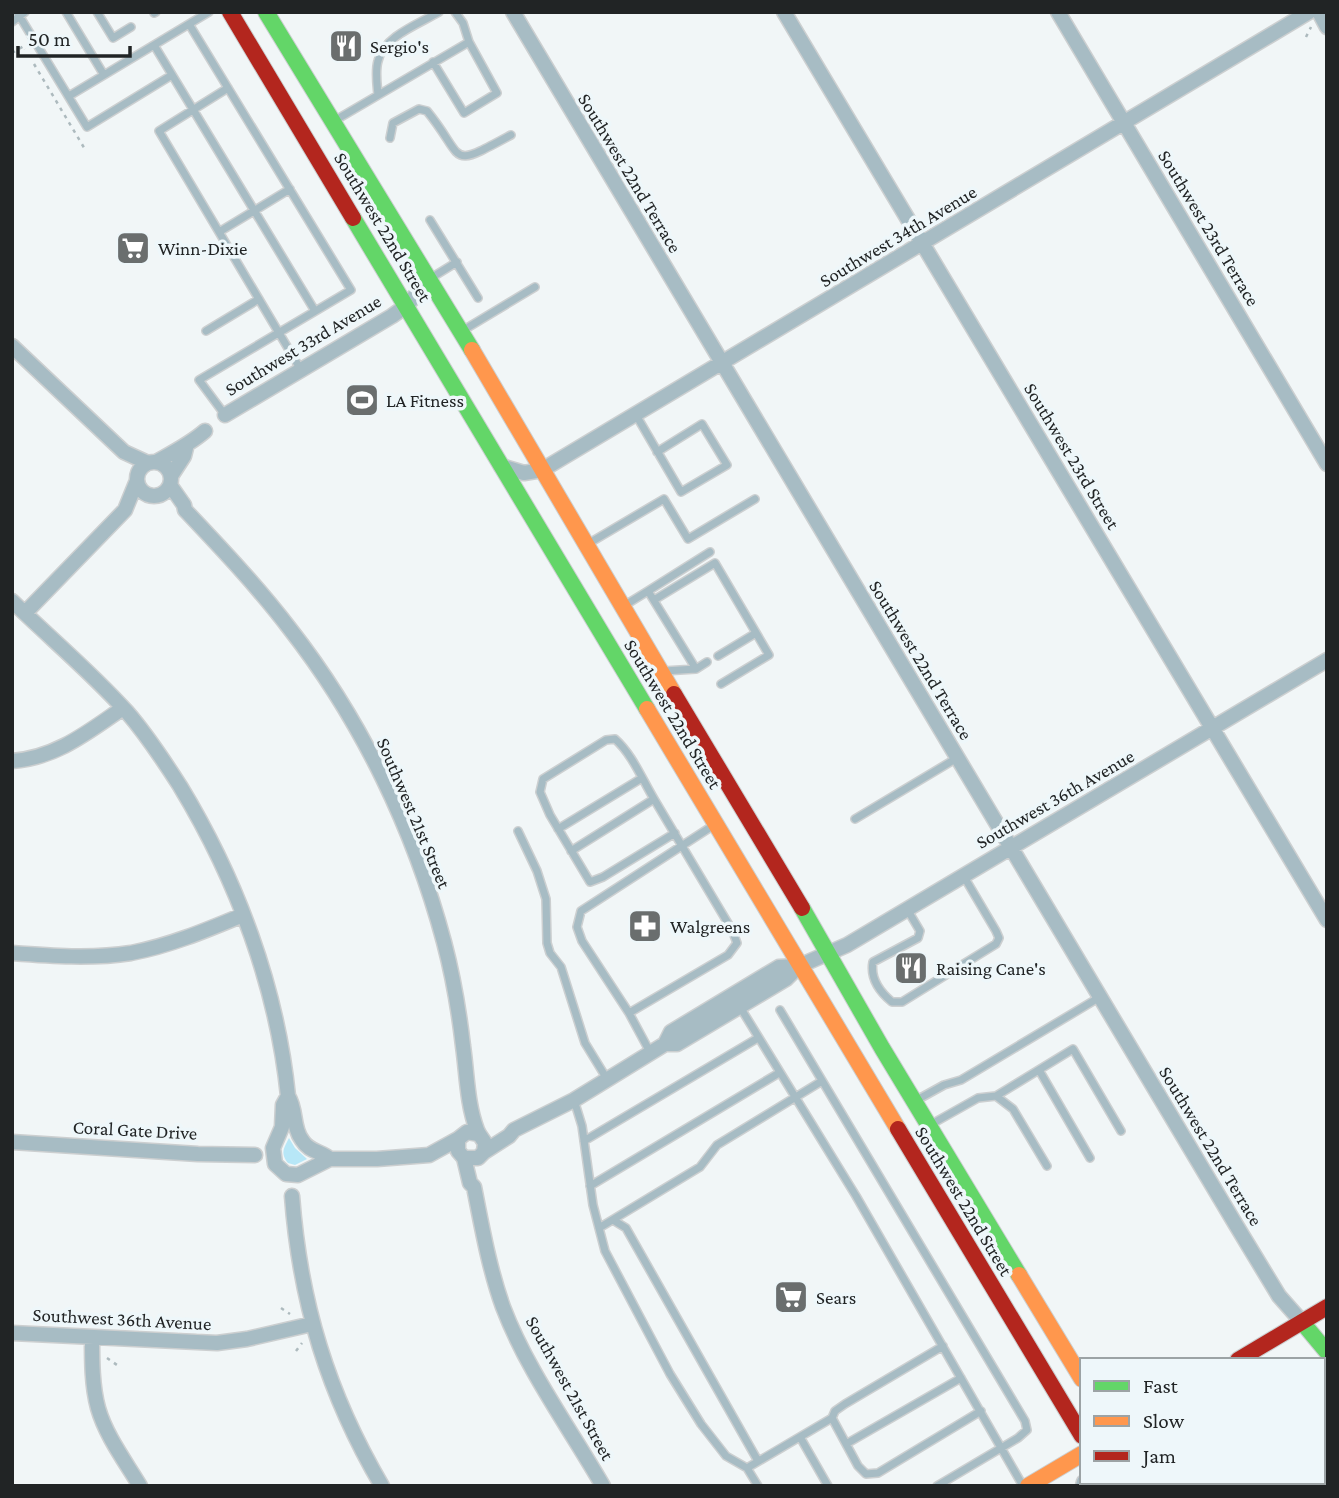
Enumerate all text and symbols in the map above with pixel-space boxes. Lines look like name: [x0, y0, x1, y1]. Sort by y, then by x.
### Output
scale bar: [18, 14, 130, 58]
text: 50 m: [28, 27, 71, 51]
restaurant icon: Sergio's: [327, 27, 365, 65]
place label: Sergio's: [370, 36, 429, 57]
street label: Southwest 22nd Terrace: [574, 90, 686, 256]
street label: Southwest 23rd Terrace: [1154, 146, 1264, 310]
street label: Southwest 22nd Street: [330, 148, 436, 306]
street label: Southwest 34th Avenue: [816, 181, 980, 291]
supermarket icon: Winn-Dixie: [114, 229, 152, 267]
place label: Winn-Dixie: [158, 238, 247, 259]
street label: Southwest 33rd Avenue: [221, 290, 385, 400]
street label: Southwest 23rd Street: [1020, 379, 1124, 534]
sports icon: LA Fitness: [343, 381, 381, 419]
place label: LA Fitness: [386, 390, 464, 411]
street label: Southwest 22nd Terrace: [865, 577, 977, 743]
street label: Southwest 22nd Street: [620, 635, 726, 793]
street label: Southwest 21st Street: [373, 735, 455, 892]
street label: Southwest 36th Avenue: [972, 745, 1138, 853]
pharmacy icon: Walgreens: [626, 907, 664, 945]
place label: Walgreens: [670, 916, 750, 937]
restaurant icon: Raising Cane's: [892, 949, 930, 987]
place label: Raising Cane's: [936, 958, 1046, 979]
street label: Southwest 22nd Terrace: [1155, 1063, 1267, 1229]
street label: Coral Gate Drive: [72, 1116, 198, 1144]
street label: Southwest 22nd Street: [911, 1122, 1017, 1280]
supermarket icon: Sears: [772, 1278, 810, 1316]
place label: Sears: [816, 1287, 856, 1308]
street label: Southwest 36th Avenue: [32, 1304, 212, 1334]
street label: Southwest 21st Street: [522, 1312, 619, 1464]
legend: [1080, 1358, 1325, 1484]
text: Fast: [1143, 1374, 1179, 1398]
text: Slow: [1143, 1409, 1185, 1433]
text: Jam: [1141, 1444, 1176, 1468]

